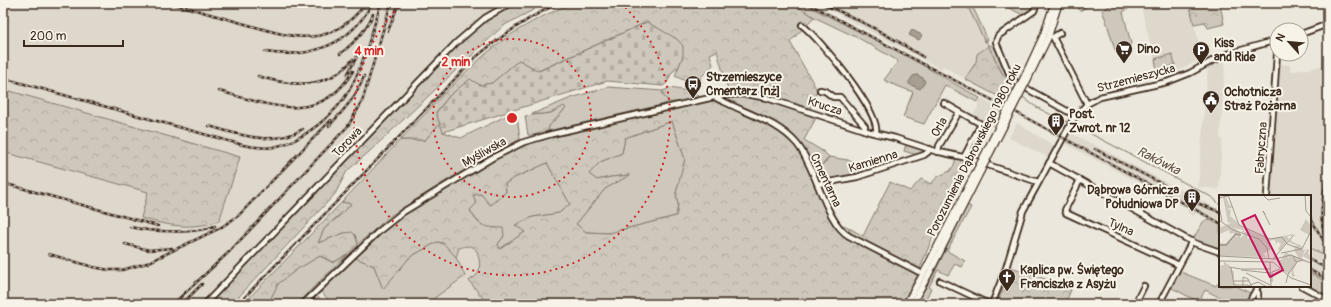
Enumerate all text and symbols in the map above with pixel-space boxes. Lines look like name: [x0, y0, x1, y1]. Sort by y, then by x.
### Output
scale bar: [24, 22, 123, 48]
north arrow: [1269, 22, 1309, 62]
text: 200 m: [30, 29, 67, 44]
text: N: [1273, 31, 1288, 44]
place label: Kiss and Ride: [1214, 36, 1257, 65]
supermarket icon: Dino: [1114, 39, 1134, 64]
parking icon: Kiss and Ride: [1191, 40, 1211, 65]
place label: Dino: [1137, 42, 1161, 57]
text: 4 min: [353, 44, 384, 59]
text: 2 min: [442, 55, 471, 70]
street label: Porozumienia Dąbrowskiego 1980 roku: [924, 61, 1025, 239]
street label: Strzemieszycka: [1095, 61, 1177, 96]
place label: Strzemieszyce Cmentarz [nż]: [706, 70, 783, 99]
bus stop icon: Strzemieszyce Cmentarz [nż]: [683, 74, 703, 99]
place label: Ochotnicza Straż Pożarna: [1224, 85, 1297, 114]
public building icon: Ochotnicza Straż Pożarna: [1201, 89, 1221, 114]
street label: Krucza: [806, 94, 844, 119]
place label: Post. Zwrot. nr 12: [1069, 107, 1131, 136]
centre of rings: [505, 111, 519, 125]
building icon: Post. Zwrot. nr 12: [1046, 111, 1066, 136]
street label: Orla: [928, 114, 951, 140]
street label: Fabryczna: [1252, 121, 1271, 175]
street label: Torowa: [329, 124, 366, 161]
street label: Myśliwska: [460, 134, 509, 171]
water label: Rakówka: [1134, 143, 1184, 179]
street label: Kamienna: [847, 147, 900, 176]
street label: Cmentarna: [807, 151, 845, 210]
place label: Dąbrowa Górnicza Południowa DP: [1087, 183, 1179, 212]
building icon: Dąbrowa Górnicza Południowa DP: [1182, 187, 1202, 212]
inset map: [1219, 195, 1311, 287]
street label: Tylna: [1106, 215, 1136, 240]
place label: Kaplica pw. Świętego Franciszka z Asyżu: [1020, 262, 1124, 292]
church icon: Kaplica pw. Świętego Franciszka z Asyżu: [997, 267, 1017, 292]

